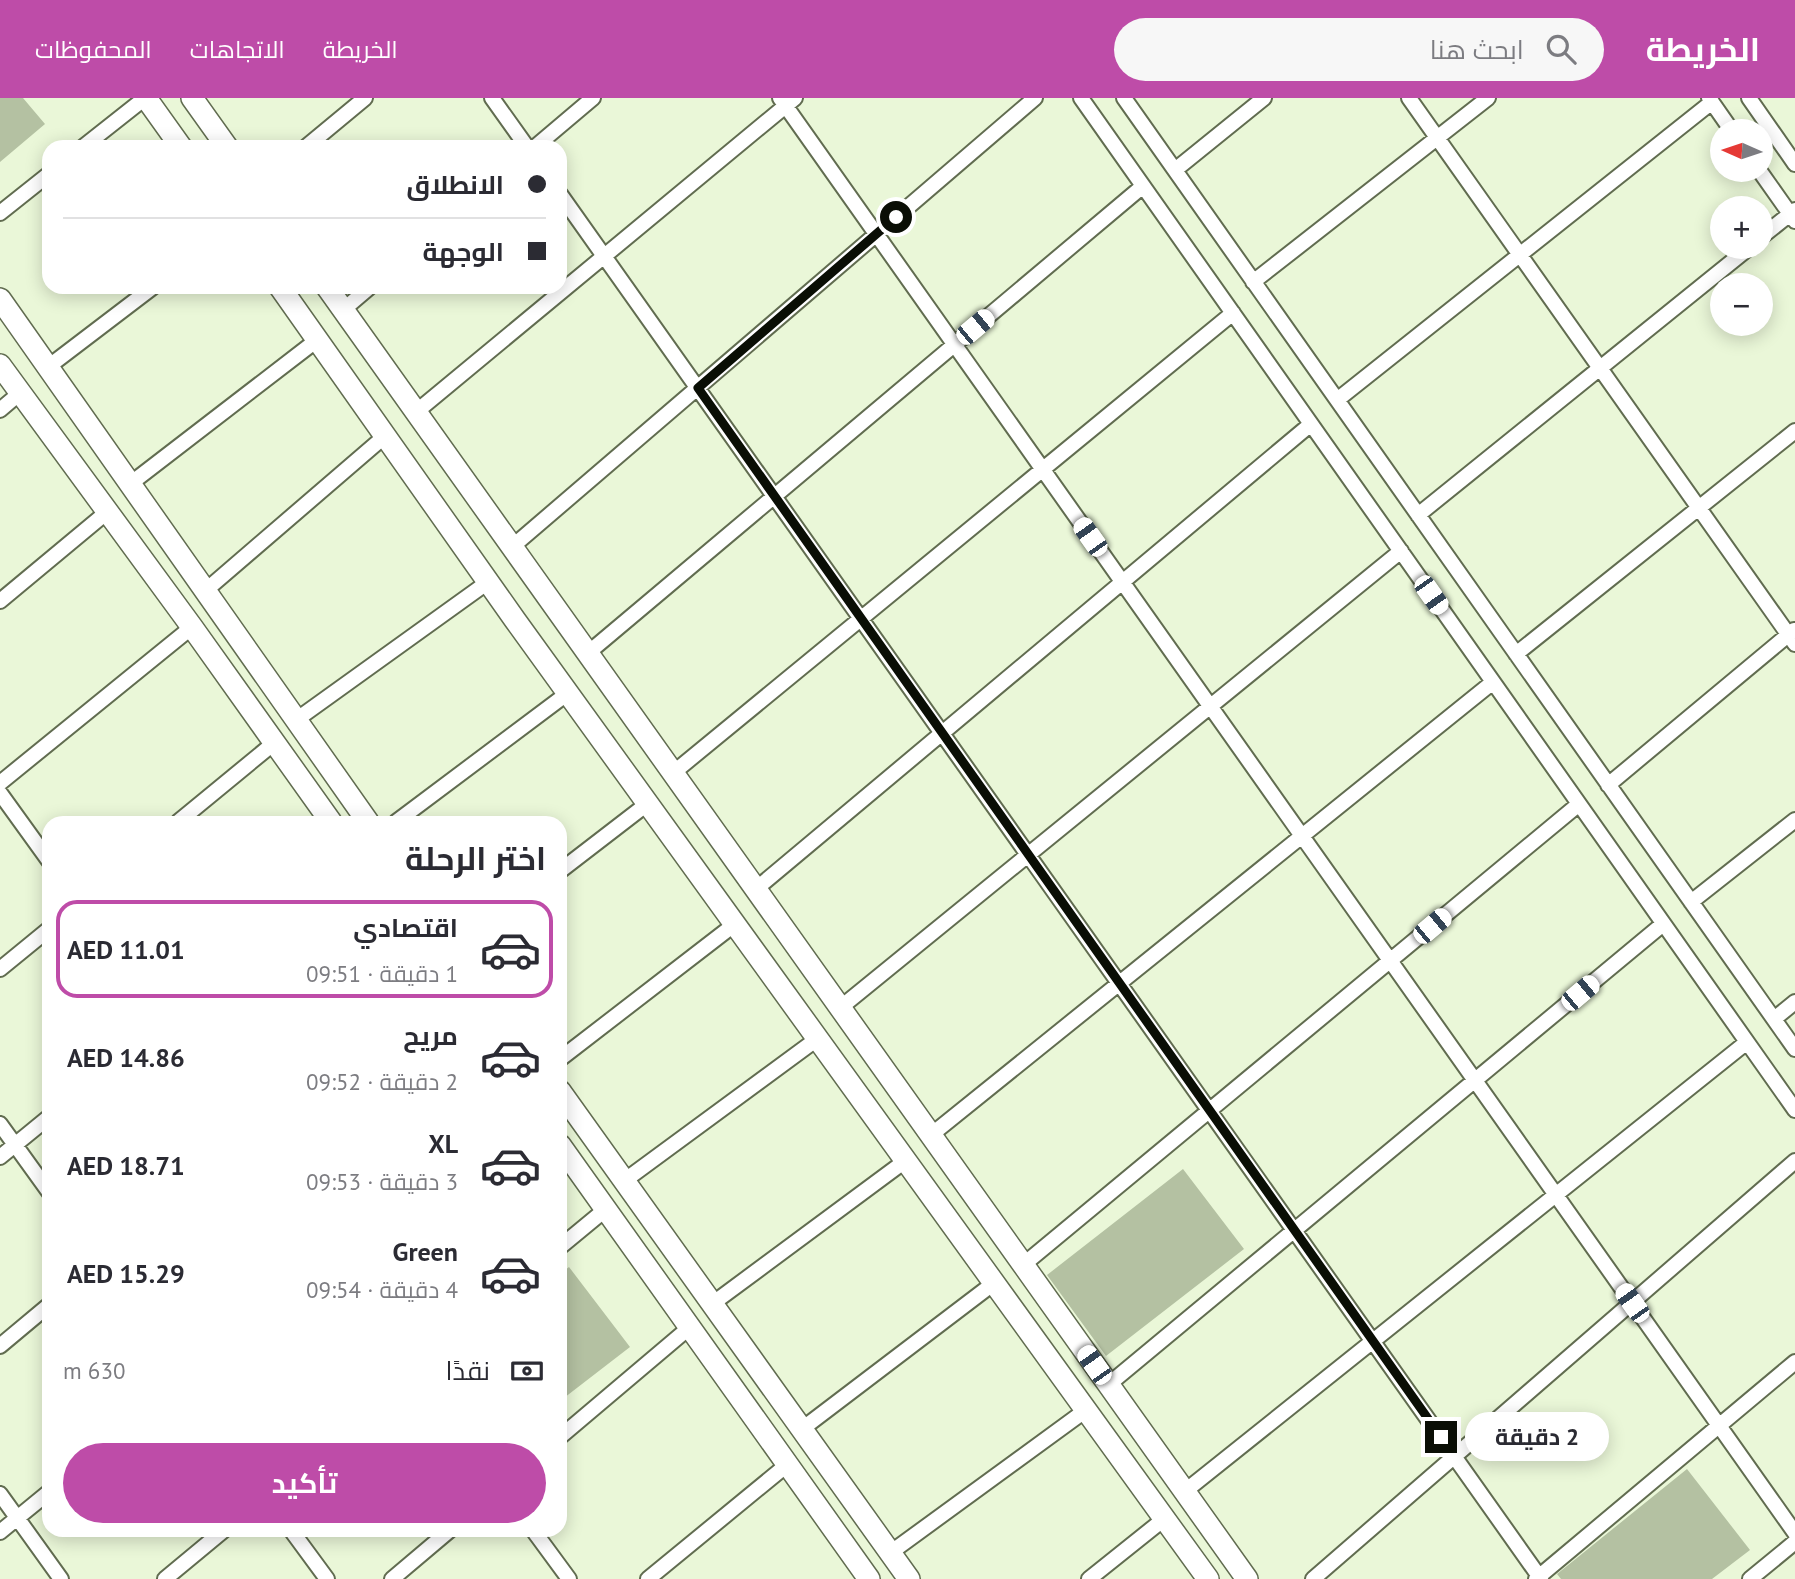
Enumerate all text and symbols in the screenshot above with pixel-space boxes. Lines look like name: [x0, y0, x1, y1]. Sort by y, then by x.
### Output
search box: [1114, 18, 1604, 81]
text: الخريطة: [1646, 27, 1760, 70]
icon: search: [1542, 30, 1580, 68]
text: ابحث هنا: [1430, 33, 1524, 66]
text: المحفوظات: [35, 34, 152, 65]
text: الاتجاهات: [190, 34, 285, 65]
text: الخريطة: [323, 34, 398, 65]
north arrow: [1710, 119, 1773, 182]
map controls: [1710, 119, 1773, 336]
text: الانطلاق: [406, 168, 504, 201]
button: +: [1710, 196, 1773, 259]
route start: [880, 201, 912, 233]
text: الوجهة: [423, 235, 504, 268]
button: −: [1710, 273, 1773, 336]
car: [953, 305, 998, 349]
car: [1070, 514, 1111, 560]
car: [1411, 572, 1452, 618]
text: اختر الرحلة: [405, 837, 546, 879]
car: [1410, 904, 1455, 948]
text: اقتصادي: [353, 911, 458, 944]
icon: car: [479, 918, 542, 981]
text: AED 11.01: [67, 933, 185, 966]
text: 1 دقيقة · 09:51: [306, 959, 458, 988]
car: [1558, 971, 1603, 1015]
text: مريح: [403, 1019, 458, 1052]
icon: car: [479, 1026, 542, 1089]
text: AED 14.86: [67, 1041, 185, 1074]
text: 2 دقيقة · 09:52: [306, 1067, 458, 1096]
text: XL: [428, 1127, 458, 1160]
icon: car: [479, 1134, 542, 1197]
text: AED 18.71: [67, 1149, 185, 1182]
text: 3 دقيقة · 09:53: [306, 1167, 458, 1196]
text: Green: [393, 1235, 458, 1268]
icon: car: [479, 1242, 542, 1305]
text: AED 15.29: [67, 1257, 185, 1290]
text: 4 دقيقة · 09:54: [306, 1275, 458, 1304]
car: [1612, 1280, 1653, 1326]
car: [1074, 1342, 1115, 1388]
icon: cash: [508, 1352, 546, 1390]
text: نقدًا: [446, 1354, 490, 1387]
text: 630 m: [63, 1356, 125, 1385]
callout: 2 دقيقة: [1466, 1412, 1609, 1462]
route end: [1425, 1421, 1457, 1453]
text: 2 دقيقة: [1495, 1422, 1579, 1451]
button: تأكيد: [63, 1443, 546, 1523]

